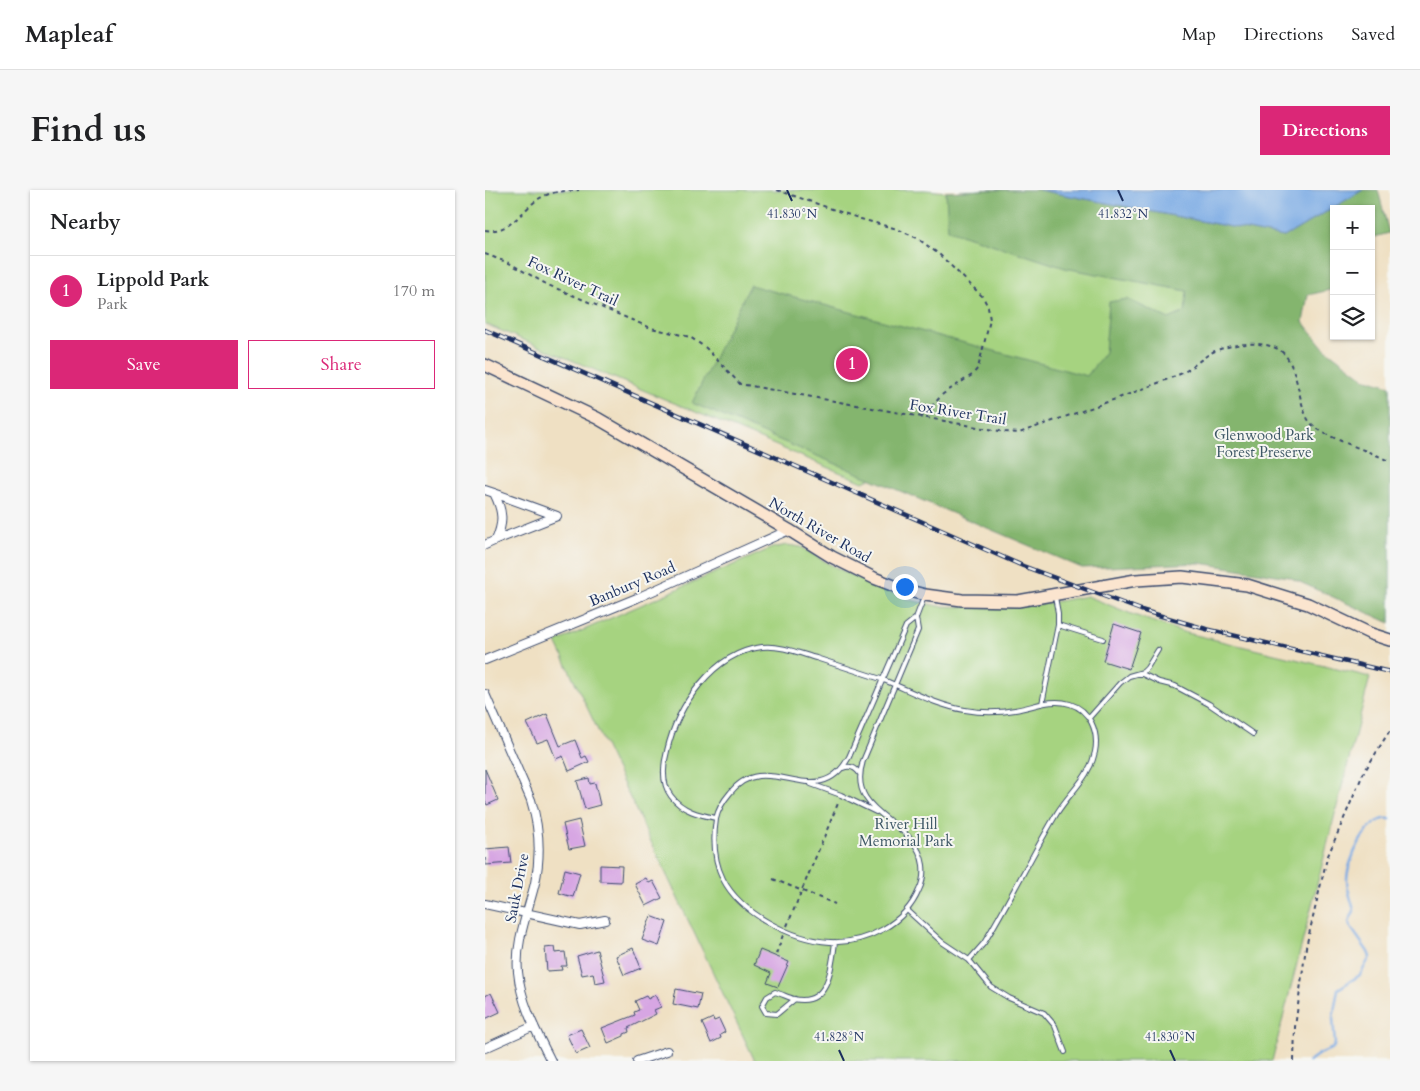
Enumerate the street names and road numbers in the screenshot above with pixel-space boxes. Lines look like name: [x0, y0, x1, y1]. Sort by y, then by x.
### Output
street label: Fox River Trail: [525, 251, 622, 311]
street label: Fox River Trail: [908, 394, 1008, 430]
street label: North River Road: [765, 493, 875, 567]
street label: Banbury Road: [586, 557, 678, 611]
street label: Sauk Drive: [500, 851, 534, 925]

